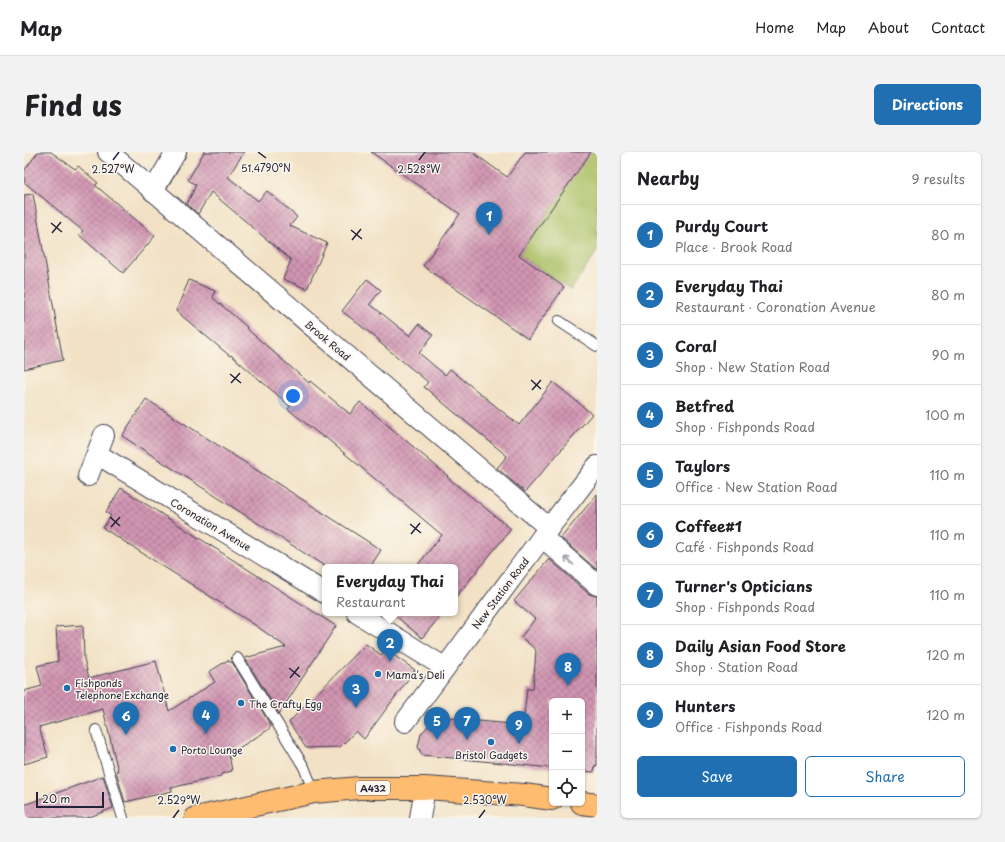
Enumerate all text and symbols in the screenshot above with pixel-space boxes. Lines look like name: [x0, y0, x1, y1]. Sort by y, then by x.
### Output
text: Map: [20, 14, 62, 42]
text: Home: [755, 17, 794, 38]
text: Map: [816, 17, 846, 38]
text: About: [868, 17, 909, 38]
text: Contact: [931, 17, 985, 38]
text: Find us: [24, 83, 122, 126]
button: Directions: [874, 84, 981, 125]
text: 51.4790°N: [241, 160, 291, 175]
text: 2.527°W: [92, 161, 135, 176]
text: 2.528°W: [397, 161, 441, 176]
text: Nearby: [637, 165, 699, 191]
text: 9 results: [911, 169, 965, 188]
pin: 1: [476, 202, 502, 235]
text: Purdy Court: [675, 214, 768, 237]
text: 1: [647, 225, 653, 244]
text: 80 m: [931, 225, 965, 244]
text: Place · Brook Road: [675, 237, 793, 256]
text: Everyday Thai: [675, 274, 783, 297]
text: 2: [645, 285, 655, 304]
text: 80 m: [931, 285, 965, 304]
text: Restaurant · Coronation Avenue: [675, 297, 876, 316]
street label: Brook Road: [302, 316, 354, 364]
text: Coral: [675, 334, 717, 357]
text: 3: [646, 345, 654, 364]
text: 90 m: [932, 345, 965, 364]
text: Shop · New Station Road: [675, 357, 830, 376]
your location: [283, 386, 303, 406]
text: Betfred: [675, 394, 734, 417]
text: 4: [646, 405, 654, 424]
text: 100 m: [925, 405, 965, 424]
text: Shop · Fishponds Road: [675, 417, 815, 436]
text: Taylors: [675, 454, 730, 477]
text: 5: [646, 465, 654, 484]
text: 110 m: [930, 465, 965, 484]
text: Office · New Station Road: [675, 477, 838, 496]
street label: Coronation Avenue: [168, 494, 254, 554]
text: Coffee#1: [675, 514, 742, 537]
text: 6: [645, 525, 655, 544]
text: 110 m: [930, 525, 965, 544]
text: Café · Fishponds Road: [675, 537, 814, 556]
street label: New Station Road: [468, 554, 532, 632]
one-way arrow: [564, 556, 575, 565]
popup: [322, 564, 458, 616]
text: Everyday Thai: [336, 569, 444, 592]
text: Turner's Opticians: [675, 574, 812, 597]
text: 7: [646, 585, 654, 604]
text: 110 m: [930, 585, 965, 604]
text: Restaurant: [336, 592, 406, 611]
text: Shop · Fishponds Road: [675, 597, 815, 616]
pin: 2: [377, 629, 403, 662]
text: Daily Asian Food Store: [675, 634, 846, 657]
text: 8: [646, 645, 654, 664]
text: 120 m: [926, 645, 965, 664]
pin: 8: [555, 653, 581, 686]
text: Shop · Station Road: [675, 657, 798, 676]
place label: Mama's Deli: [386, 667, 445, 682]
marker: Mama's Deli: [373, 669, 383, 679]
place label: Fishponds Telephone Exchange: [75, 675, 170, 702]
pin: 3: [343, 675, 369, 708]
marker: Fishponds Telephone Exchange: [62, 683, 72, 693]
text: Hunters: [675, 694, 735, 717]
place label: The Crafty Egg: [249, 696, 322, 712]
marker: The Crafty Egg: [236, 698, 246, 708]
map controls: [549, 698, 585, 806]
button: +: [549, 698, 585, 734]
pin: 4: [193, 701, 219, 734]
pin: 6: [113, 702, 139, 735]
text: 9: [646, 705, 654, 724]
text: 120 m: [926, 705, 965, 724]
pin: 5: [424, 707, 450, 740]
pin: 7: [454, 707, 480, 740]
pin: 9: [506, 711, 532, 744]
text: Office · Fishponds Road: [675, 717, 822, 736]
button: −: [549, 734, 585, 770]
marker: Bristol Gadgets: [486, 737, 496, 747]
place label: Porto Lounge: [181, 742, 243, 757]
marker: Porto Lounge: [168, 744, 178, 754]
place label: Bristol Gadgets: [455, 747, 528, 762]
button: Save: [637, 756, 797, 797]
button: Share: [805, 756, 965, 797]
button: locate: [549, 770, 585, 806]
road number: A432: [356, 781, 390, 795]
scale bar: [36, 790, 104, 809]
text: 20 m: [42, 790, 70, 807]
text: 2.529°W: [157, 792, 201, 807]
text: 2.530°W: [463, 792, 508, 807]

